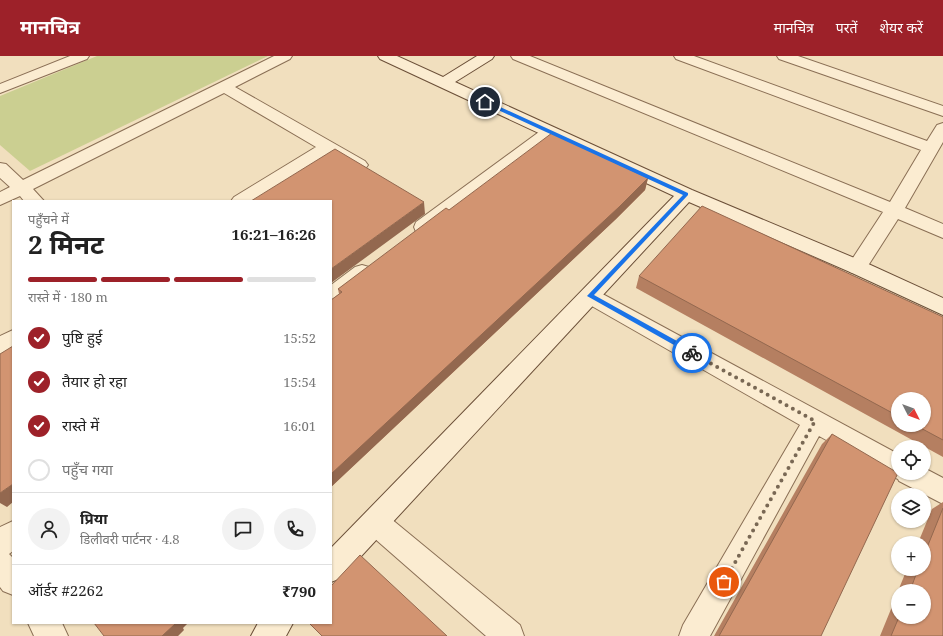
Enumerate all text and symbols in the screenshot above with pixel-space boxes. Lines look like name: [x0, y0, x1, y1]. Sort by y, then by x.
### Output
text: मानचित्र: [20, 14, 80, 40]
text: मानचित्र: [774, 18, 814, 37]
text: परतें: [836, 18, 858, 37]
text: शेयर करें: [880, 18, 923, 37]
pin: [468, 85, 502, 119]
icon: home: [474, 91, 496, 113]
text: पहुँचने में: [28, 210, 69, 228]
text: 16:21–16:26: [232, 224, 316, 244]
text: 2 मिनट: [28, 226, 104, 262]
text: रास्ते में · 180 m: [28, 288, 108, 306]
icon: check: [28, 327, 50, 349]
text: पुष्टि हुई: [62, 327, 102, 347]
text: 15:52: [283, 329, 316, 347]
courier: [672, 333, 712, 373]
icon: bike: [681, 342, 703, 364]
icon: check: [28, 371, 50, 393]
text: तैयार हो रहा: [62, 371, 127, 391]
text: 15:54: [283, 373, 316, 391]
north arrow: [891, 392, 931, 432]
map controls: [891, 392, 931, 624]
icon: check: [28, 415, 50, 437]
text: रास्ते में: [62, 415, 99, 435]
text: 16:01: [283, 417, 316, 435]
button: locate: [891, 440, 931, 480]
text: पहुँच गया: [62, 459, 113, 479]
button: layers: [891, 488, 931, 528]
button: person: [28, 508, 70, 550]
text: प्रिया: [80, 508, 108, 528]
button: chat: [222, 508, 264, 550]
button: phone: [274, 508, 316, 550]
text: डिलीवरी पार्टनर · 4.8: [80, 530, 179, 548]
button: +: [891, 536, 931, 576]
pin: [707, 565, 741, 599]
icon: bag: [713, 571, 735, 593]
text: ऑर्डर #2262: [28, 580, 103, 600]
text: ₹790: [282, 581, 316, 601]
button: −: [891, 584, 931, 624]

